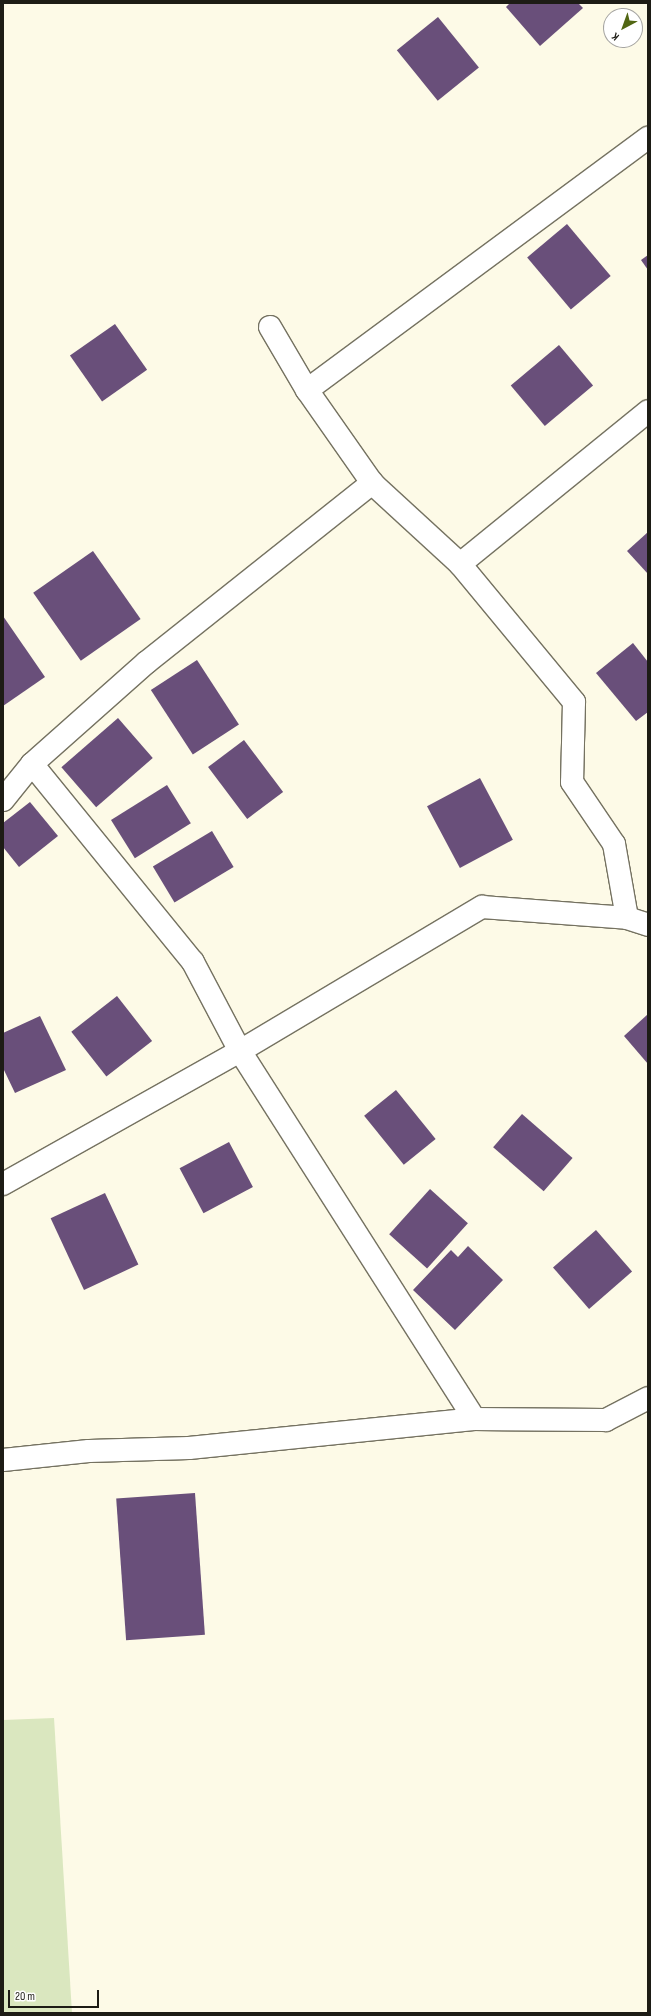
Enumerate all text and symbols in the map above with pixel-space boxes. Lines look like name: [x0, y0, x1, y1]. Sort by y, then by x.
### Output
north arrow: [603, 8, 643, 48]
text: K: [609, 30, 622, 43]
scale bar: [10, 1982, 101, 2008]
text: 20 m: [15, 1989, 35, 2004]

